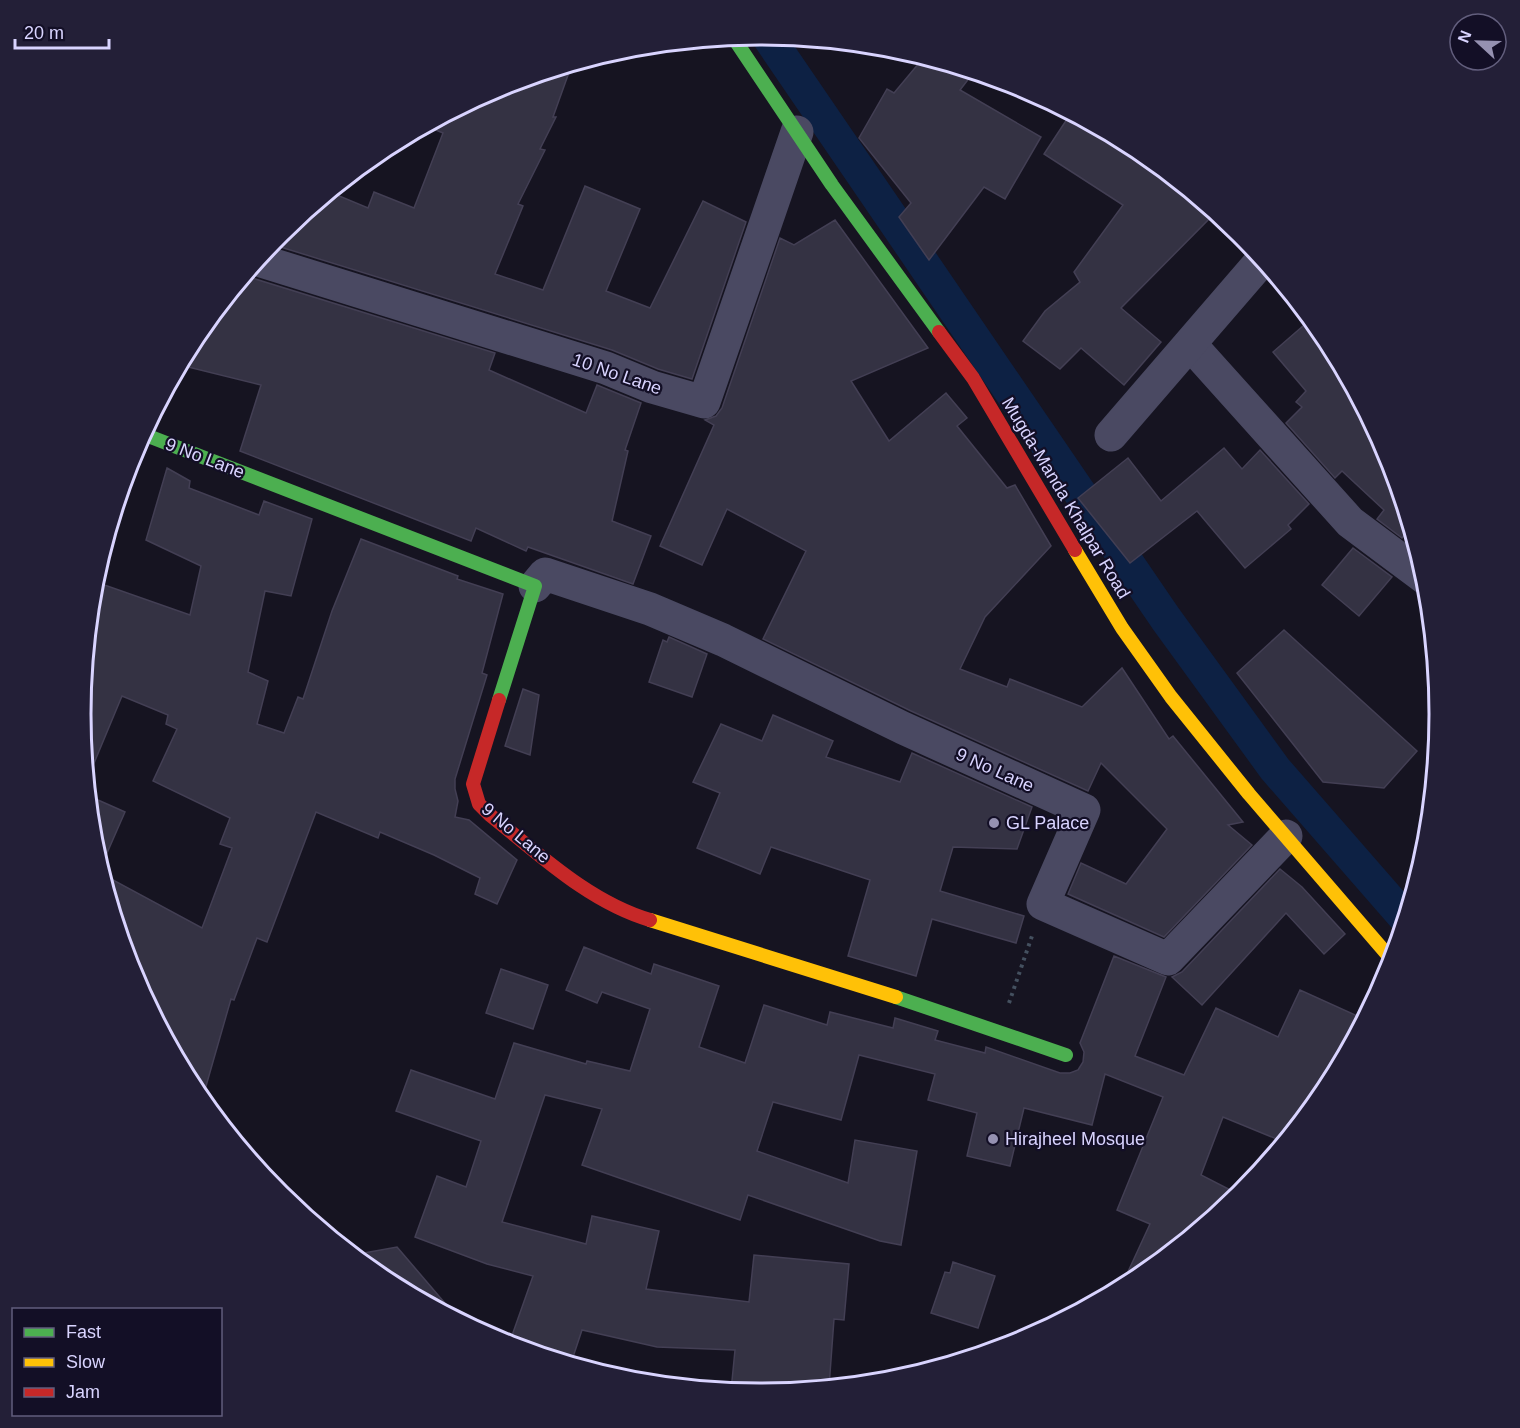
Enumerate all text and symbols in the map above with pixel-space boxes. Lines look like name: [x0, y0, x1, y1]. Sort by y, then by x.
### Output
scale bar: [15, 12, 110, 50]
north arrow: [1448, 12, 1508, 72]
text: 20 m: [24, 23, 64, 43]
text: N: [1455, 28, 1475, 45]
street label: 10 No Lane: [570, 349, 664, 399]
street label: Mugda-Manda Khalpar Road: [998, 394, 1134, 602]
street label: 9 No Lane: [163, 434, 247, 482]
street label: 9 No Lane: [953, 744, 1037, 796]
street label: 9 No Lane: [478, 799, 554, 867]
place label: GL Palace: [1006, 813, 1089, 833]
marker: GL Palace: [987, 816, 1001, 830]
place label: Hirajheel Mosque: [1005, 1129, 1145, 1149]
marker: Hirajheel Mosque: [986, 1132, 1000, 1146]
legend: [12, 1308, 222, 1416]
text: Fast: [66, 1322, 101, 1342]
text: Slow: [66, 1352, 106, 1372]
text: Jam: [66, 1382, 100, 1402]

